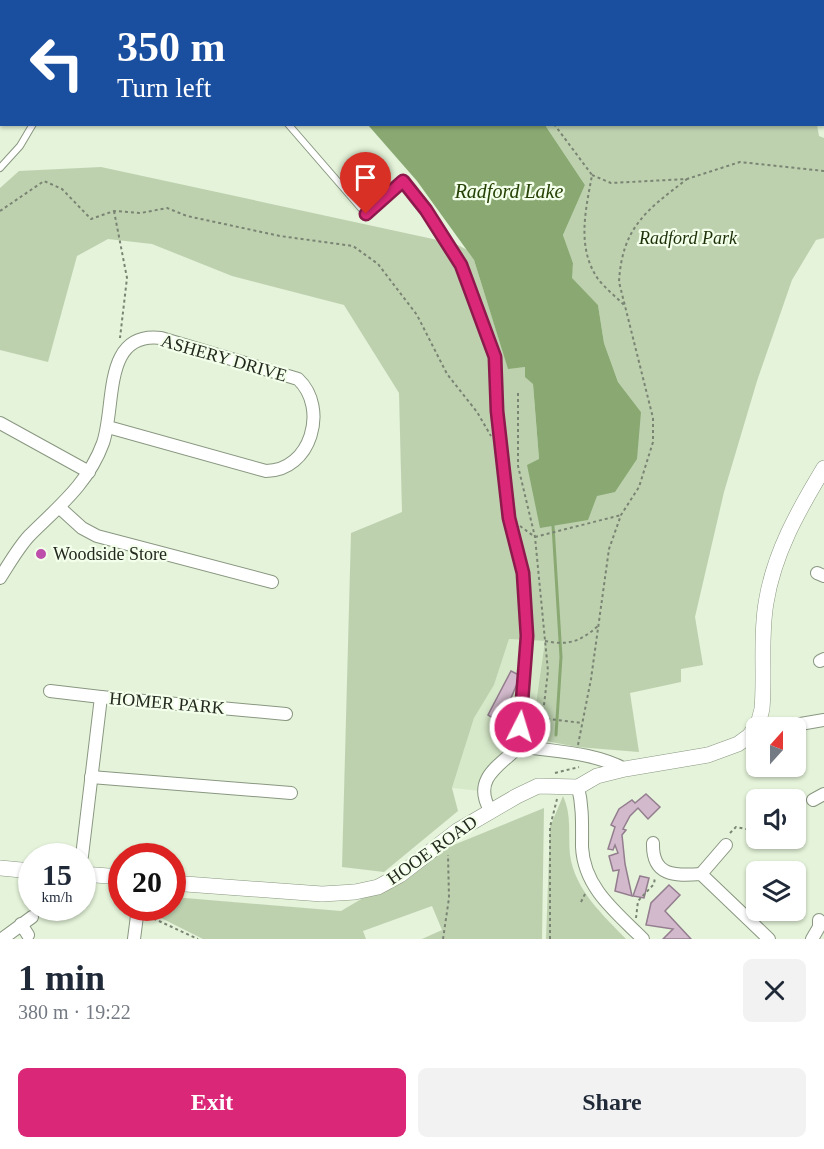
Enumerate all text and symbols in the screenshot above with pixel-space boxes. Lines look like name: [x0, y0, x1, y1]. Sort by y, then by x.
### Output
icon: left: [18, 24, 96, 102]
text: 350 m: [117, 24, 226, 70]
text: Turn left: [117, 73, 211, 103]
pin: [340, 152, 391, 214]
icon: arrive: [349, 161, 382, 194]
water label: Radford Lake: [454, 180, 563, 203]
park label: Radford Park: [638, 228, 738, 248]
street label: ASHERY DRIVE: [159, 330, 289, 386]
place label: Woodside Store: [53, 544, 167, 564]
marker: Woodside Store: [34, 547, 48, 561]
street label: HOMER PARK: [108, 688, 226, 718]
position arrow: [488, 695, 552, 759]
north arrow: [746, 717, 806, 777]
map controls: [746, 717, 806, 921]
button: sound: [746, 789, 806, 849]
street label: HOOE ROAD: [383, 812, 481, 888]
speed limit sign: 20: [108, 843, 186, 921]
text: 15: [42, 858, 72, 891]
button: layers: [746, 861, 806, 921]
text: km/h: [42, 889, 72, 905]
text: 1 min: [18, 958, 105, 998]
button: close: [743, 959, 806, 1022]
text: 380 m · 19:22: [18, 1001, 131, 1023]
button: Exit: [18, 1068, 406, 1137]
button: Share: [418, 1068, 806, 1137]

